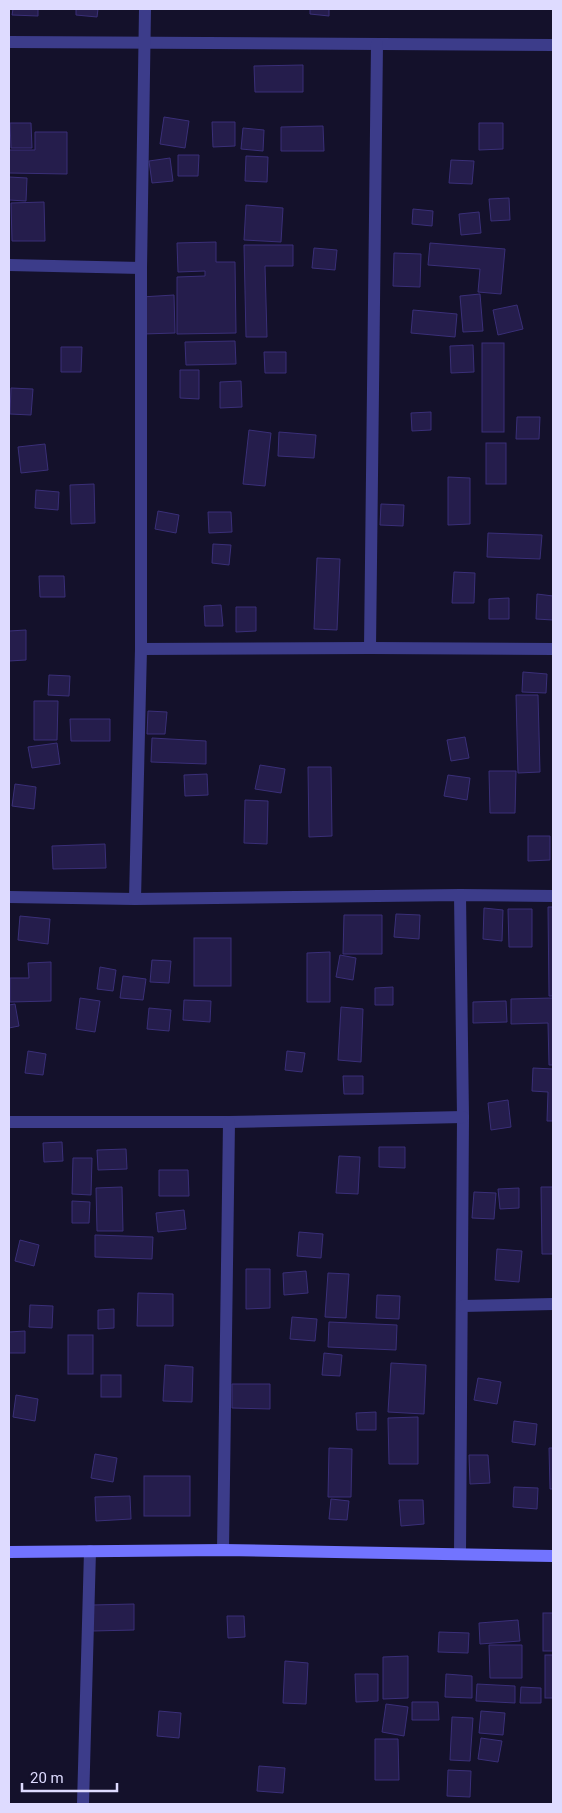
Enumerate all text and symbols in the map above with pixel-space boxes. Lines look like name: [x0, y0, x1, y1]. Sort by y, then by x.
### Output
scale bar: [22, 1760, 118, 1792]
text: 20 m: [30, 1769, 64, 1787]

